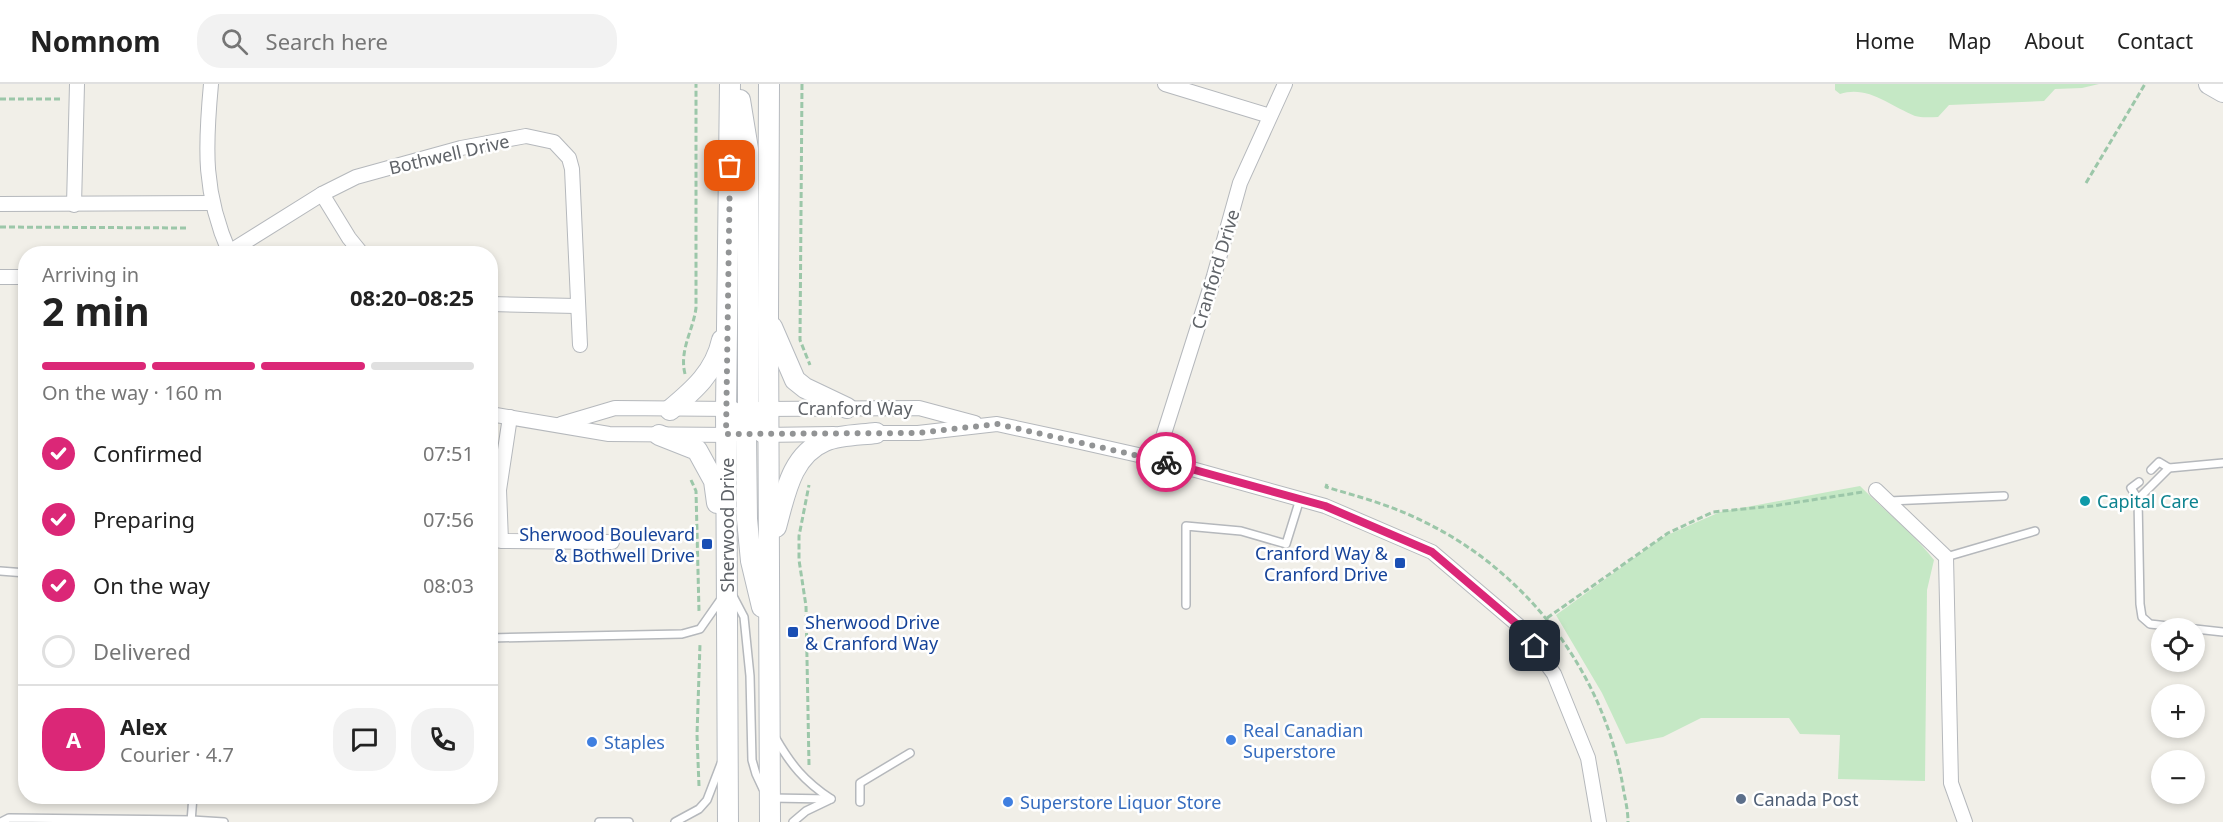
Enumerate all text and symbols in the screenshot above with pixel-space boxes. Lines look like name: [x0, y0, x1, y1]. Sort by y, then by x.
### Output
search box: [197, 14, 617, 68]
text: Nomnom: [30, 22, 161, 60]
icon: search: [218, 25, 251, 58]
text: Search here: [266, 26, 388, 56]
text: Home: [1855, 27, 1915, 55]
text: Map: [1948, 27, 1991, 55]
text: About: [2024, 27, 2084, 55]
text: Contact: [2117, 27, 2193, 55]
street label: Bothwell Drive: [386, 128, 512, 180]
pin: [704, 140, 755, 191]
icon: bag: [713, 149, 746, 182]
street label: Cranford Drive: [1185, 206, 1245, 332]
text: Arriving in: [42, 261, 139, 288]
text: 08:20–08:25: [350, 282, 474, 312]
text: 2 min: [42, 284, 149, 337]
text: On the way · 160 m: [42, 379, 222, 406]
street label: Cranford Way: [797, 396, 913, 420]
courier: [1136, 432, 1196, 492]
icon: check: [42, 437, 75, 470]
text: Confirmed: [93, 438, 203, 468]
text: 07:51: [423, 440, 474, 467]
icon: bike: [1150, 446, 1183, 479]
street label: Sherwood Drive: [715, 458, 739, 592]
place label: Capital Care: [2097, 489, 2199, 513]
marker: Capital Care: [2078, 494, 2092, 508]
icon: check: [42, 503, 75, 536]
text: Preparing: [93, 504, 195, 534]
text: 07:56: [423, 506, 474, 533]
place label: Sherwood Boulevard & Bothwell Drive: [519, 522, 695, 567]
marker: Sherwood Boulevard & Bothwell Drive: [700, 537, 714, 551]
place label: Cranford Way & Cranford Drive: [1255, 541, 1389, 586]
marker: Cranford Way & Cranford Drive: [1393, 556, 1407, 570]
icon: check: [42, 569, 75, 602]
text: On the way: [93, 570, 210, 600]
text: 08:03: [423, 572, 474, 599]
place label: Sherwood Drive & Cranford Way: [805, 610, 940, 655]
map controls: [2151, 618, 2205, 804]
button: locate: [2151, 618, 2205, 672]
pin: [1509, 620, 1560, 671]
marker: Sherwood Drive & Cranford Way: [786, 625, 800, 639]
icon: home: [1518, 629, 1551, 662]
text: Delivered: [93, 636, 191, 666]
button: +: [2151, 684, 2205, 738]
button: chat: [333, 708, 396, 771]
button: phone: [411, 708, 474, 771]
text: Alex: [120, 711, 167, 741]
place label: Real Canadian Superstore: [1243, 718, 1363, 763]
text: A: [66, 724, 81, 754]
place label: Staples: [604, 730, 665, 754]
marker: Real Canadian Superstore: [1224, 733, 1238, 747]
marker: Staples: [585, 735, 599, 749]
text: Courier · 4.7: [120, 741, 234, 768]
button: −: [2151, 750, 2205, 804]
place label: Canada Post: [1753, 787, 1859, 811]
place label: Superstore Liquor Store: [1020, 790, 1221, 814]
marker: Canada Post: [1734, 792, 1748, 806]
marker: Superstore Liquor Store: [1001, 795, 1015, 809]

